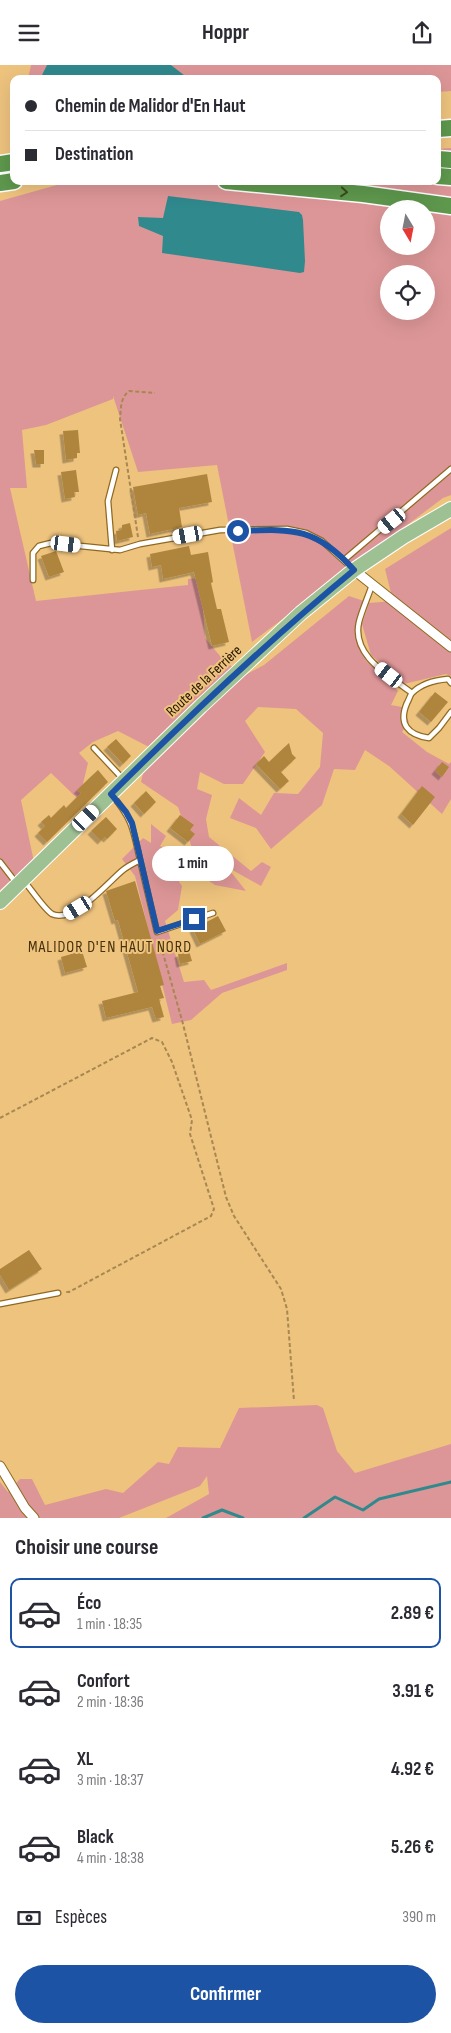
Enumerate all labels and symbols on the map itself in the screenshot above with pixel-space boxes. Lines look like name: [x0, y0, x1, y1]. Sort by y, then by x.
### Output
one-way arrow: [340, 186, 348, 197]
north arrow: [380, 200, 435, 255]
car: [375, 506, 408, 536]
route start: [227, 520, 249, 542]
car: [171, 525, 204, 545]
car: [50, 535, 81, 553]
street label: Route de la Ferrière: [162, 641, 246, 721]
car: [372, 660, 405, 690]
car: [69, 802, 102, 834]
callout: 1 min: [153, 847, 235, 881]
car: [61, 894, 94, 922]
route end: [183, 908, 205, 930]
district label: MALIDOR D'EN HAUT NORD: [28, 938, 192, 957]

